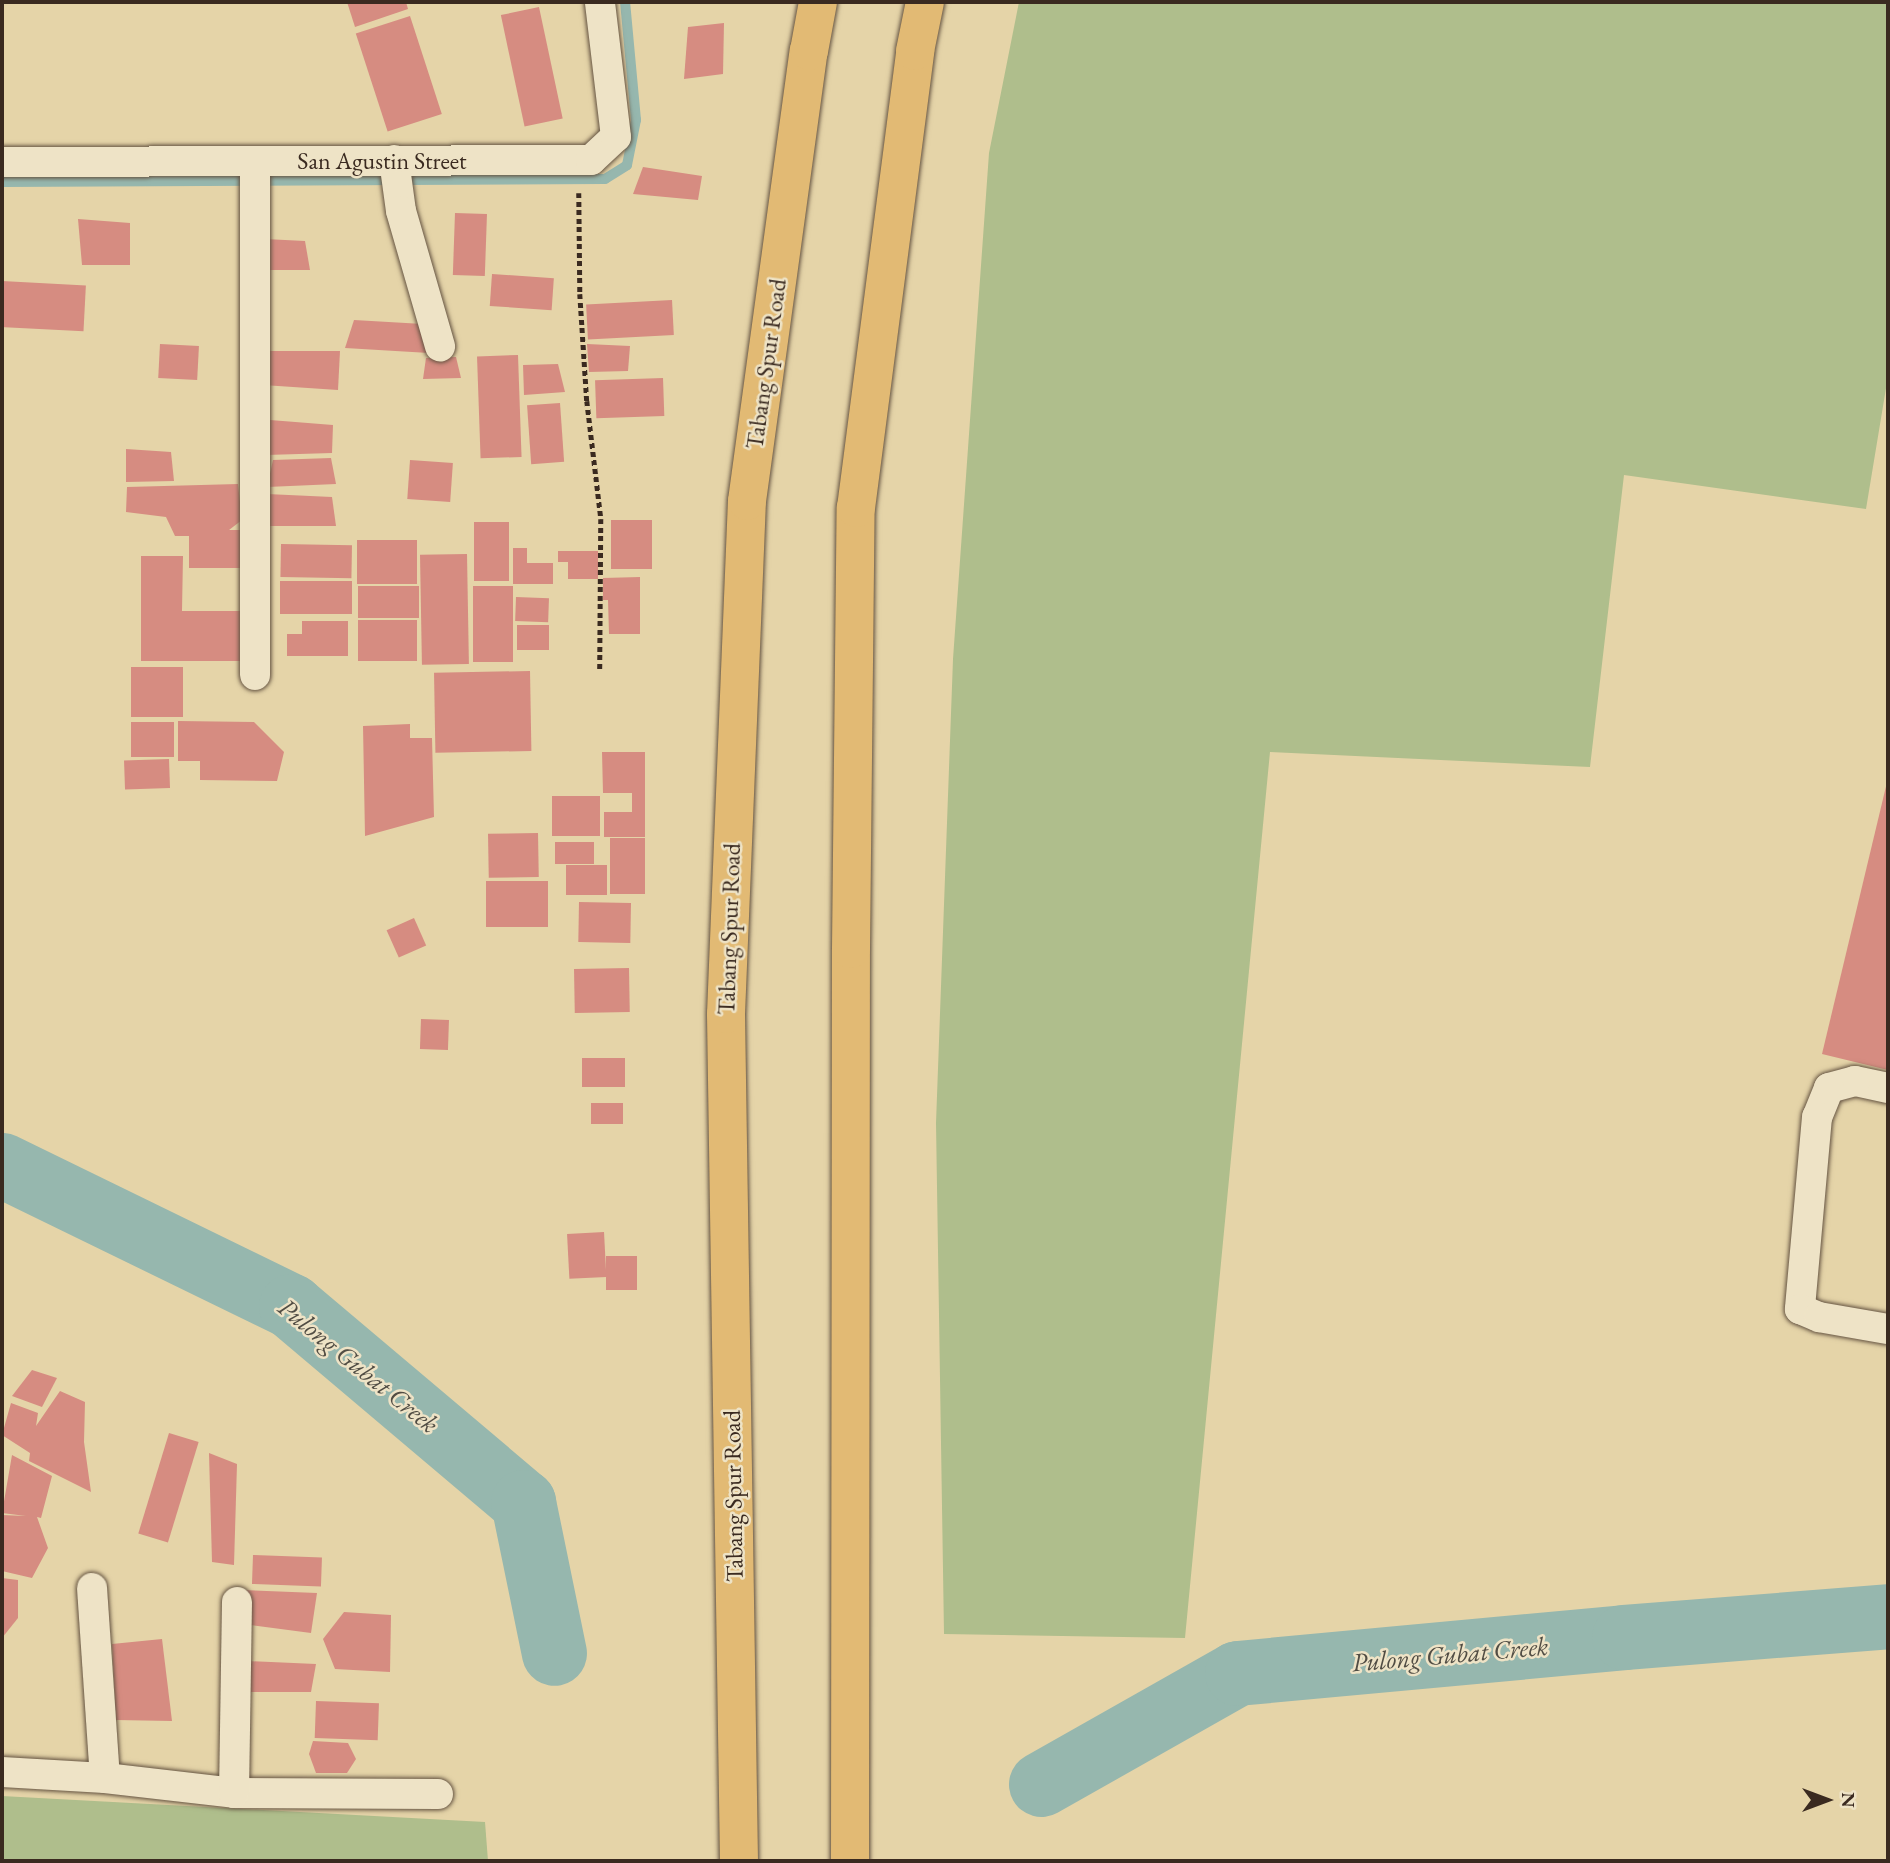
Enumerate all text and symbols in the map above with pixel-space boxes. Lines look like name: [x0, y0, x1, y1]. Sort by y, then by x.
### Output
street label: San Agustin Street: [297, 147, 467, 175]
street label: Tabang Spur Road: [740, 277, 792, 451]
street label: Tabang Spur Road: [712, 843, 746, 1015]
water label: Pulong Gubat Creek: [272, 1292, 444, 1440]
street label: Tabang Spur Road: [717, 1410, 749, 1582]
water label: Pulong Gubat Creek: [1350, 1631, 1550, 1679]
north arrow: [1792, 1765, 1862, 1835]
text: N: [1836, 1792, 1861, 1808]

